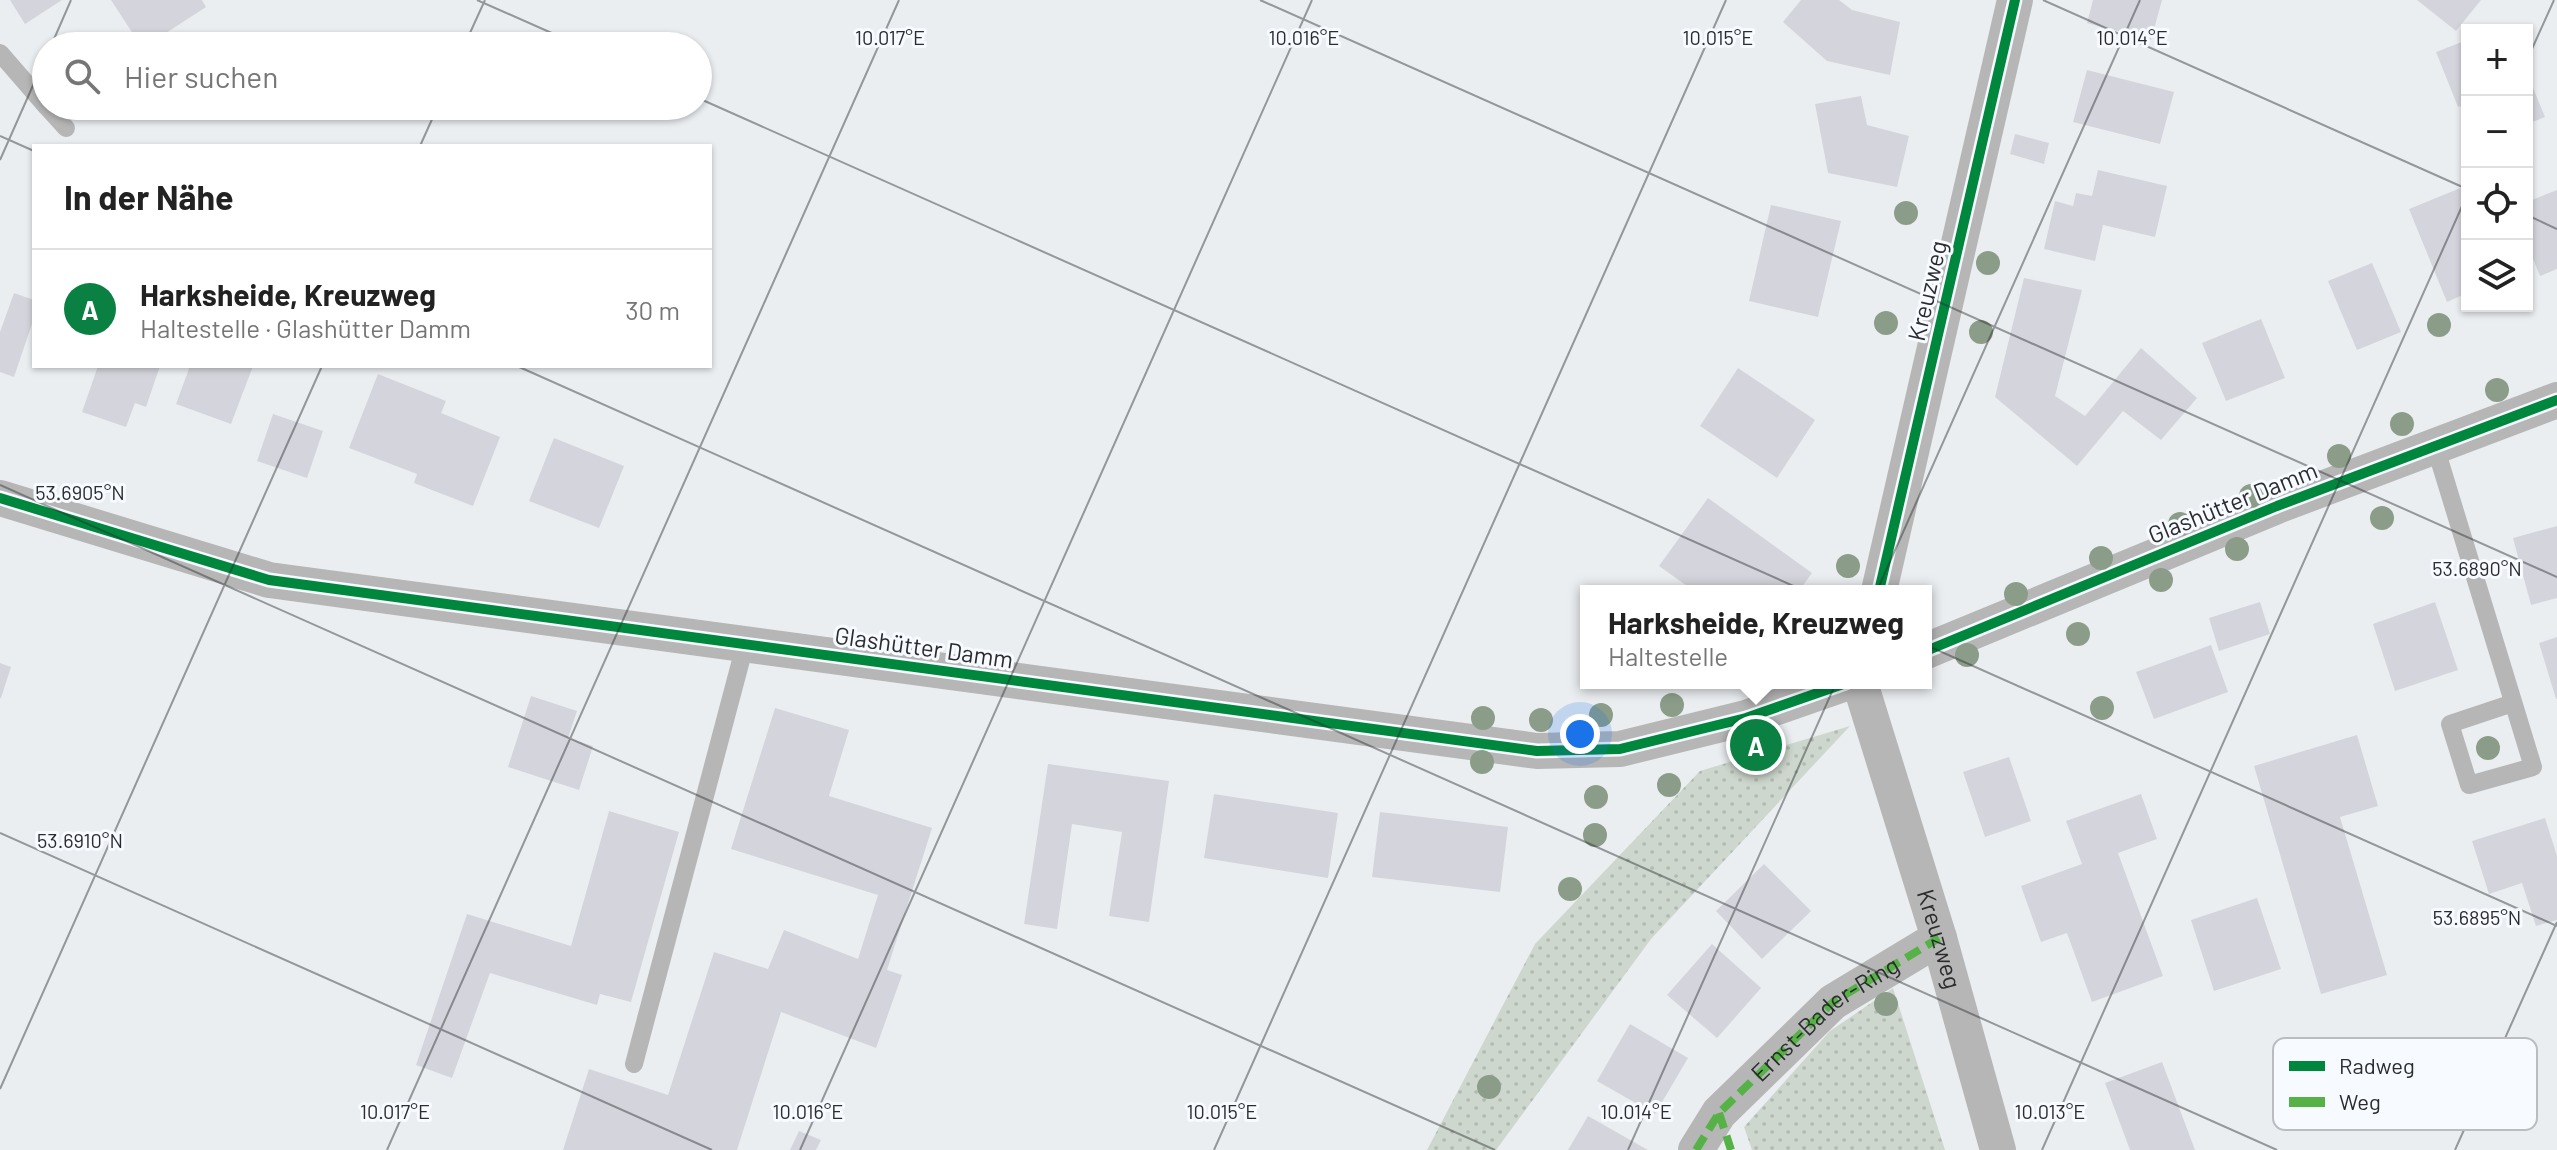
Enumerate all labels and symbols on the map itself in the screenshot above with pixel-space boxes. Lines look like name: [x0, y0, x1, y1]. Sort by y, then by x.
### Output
text: 10.017°E: [855, 25, 925, 49]
text: 10.016°E: [1269, 25, 1339, 49]
text: 10.015°E: [1683, 25, 1753, 49]
text: 10.014°E: [2096, 25, 2168, 49]
street label: Kreuzweg: [1901, 238, 1952, 344]
street label: Glashütter Damm: [2144, 454, 2321, 549]
text: 53.6905°N: [35, 480, 125, 504]
text: 53.6890°N: [2432, 556, 2522, 580]
street label: Glashütter Damm: [833, 620, 1015, 673]
your location: [1560, 714, 1600, 754]
pin: A: [1730, 715, 1782, 775]
text: 53.6910°N: [37, 828, 123, 852]
street label: Kreuzweg: [1912, 885, 1968, 992]
text: 53.6895°N: [2433, 905, 2521, 929]
street label: Ernst-Bader-Ring: [1744, 950, 1904, 1087]
legend: [2273, 1038, 2537, 1130]
text: Radweg: [2339, 1052, 2415, 1078]
text: Weg: [2339, 1088, 2381, 1114]
text: 10.017°E: [360, 1099, 430, 1123]
text: 10.016°E: [773, 1099, 843, 1123]
text: 10.015°E: [1187, 1099, 1257, 1123]
text: 10.014°E: [1600, 1099, 1672, 1123]
text: 10.013°E: [2015, 1099, 2085, 1123]

